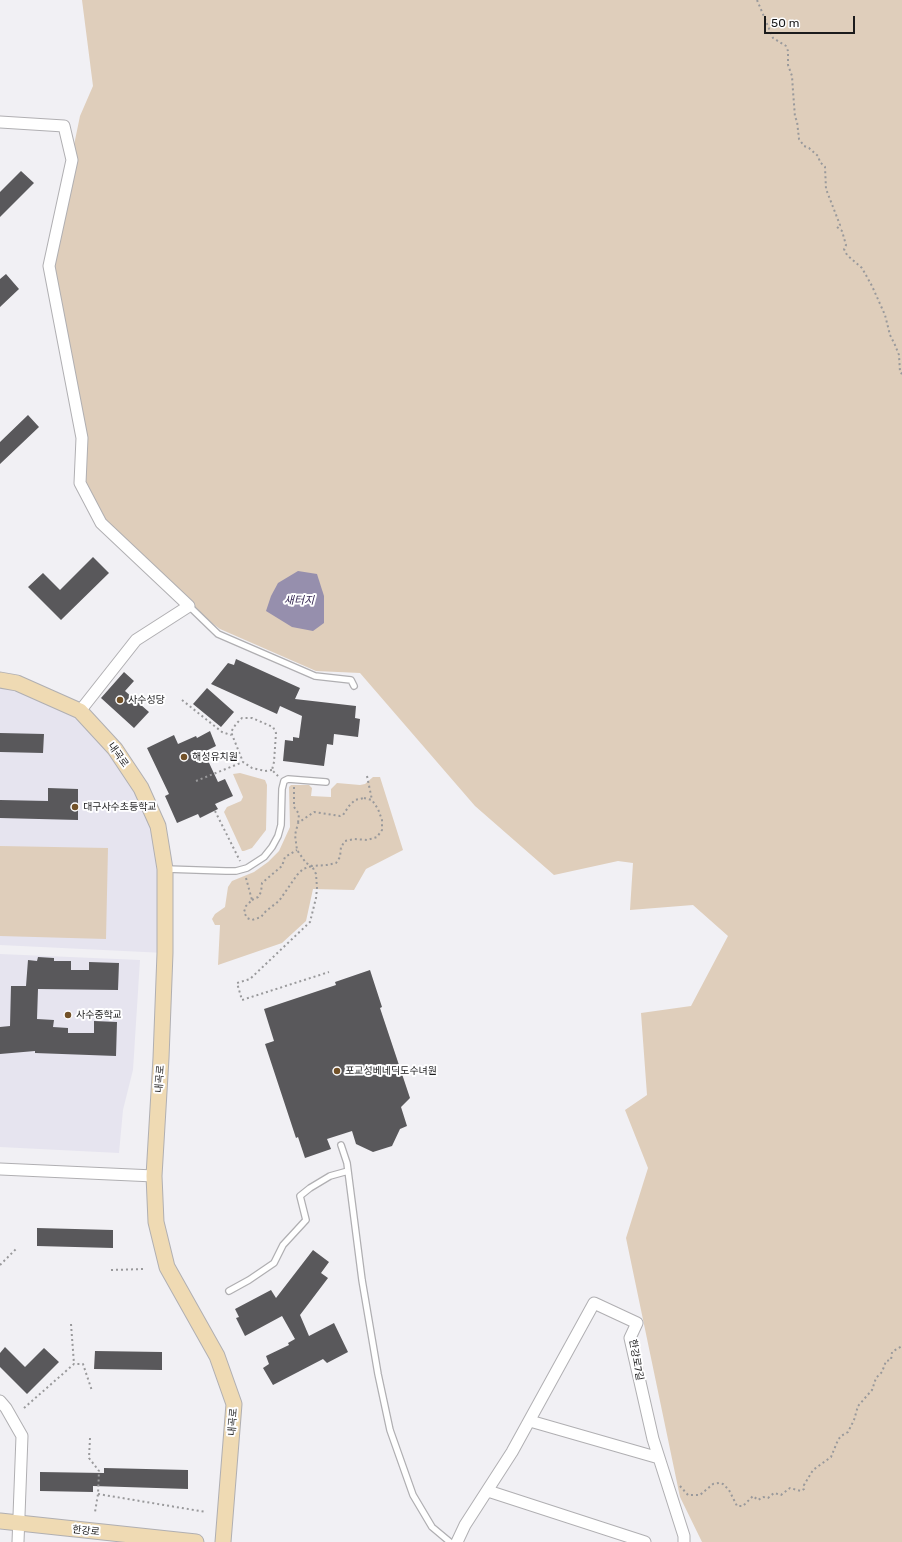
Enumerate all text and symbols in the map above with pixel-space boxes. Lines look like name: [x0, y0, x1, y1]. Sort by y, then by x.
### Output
scale bar: [766, 8, 857, 34]
text: 50 m: [771, 16, 799, 30]
water label: 새터지: [284, 594, 314, 608]
place label: 사수성당: [128, 694, 165, 706]
marker: 사수성당: [115, 695, 125, 705]
street label: 내곡로: [105, 740, 131, 770]
place label: 해성유치원: [192, 751, 238, 763]
marker: 해성유치원: [179, 752, 189, 762]
place label: 대구사수초등학교: [83, 801, 157, 813]
marker: 대구사수초등학교: [70, 802, 80, 812]
place label: 사수중학교: [76, 1009, 122, 1021]
marker: 사수중학교: [63, 1010, 73, 1020]
street label: 내곡로: [153, 1065, 167, 1093]
place label: 포교성베네딕도수녀원: [345, 1065, 437, 1077]
marker: 포교성베네딕도수녀원: [332, 1066, 342, 1076]
street label: 한강로7길: [626, 1338, 646, 1382]
street label: 내곡로: [226, 1408, 240, 1436]
street label: 한강로: [72, 1524, 100, 1538]

